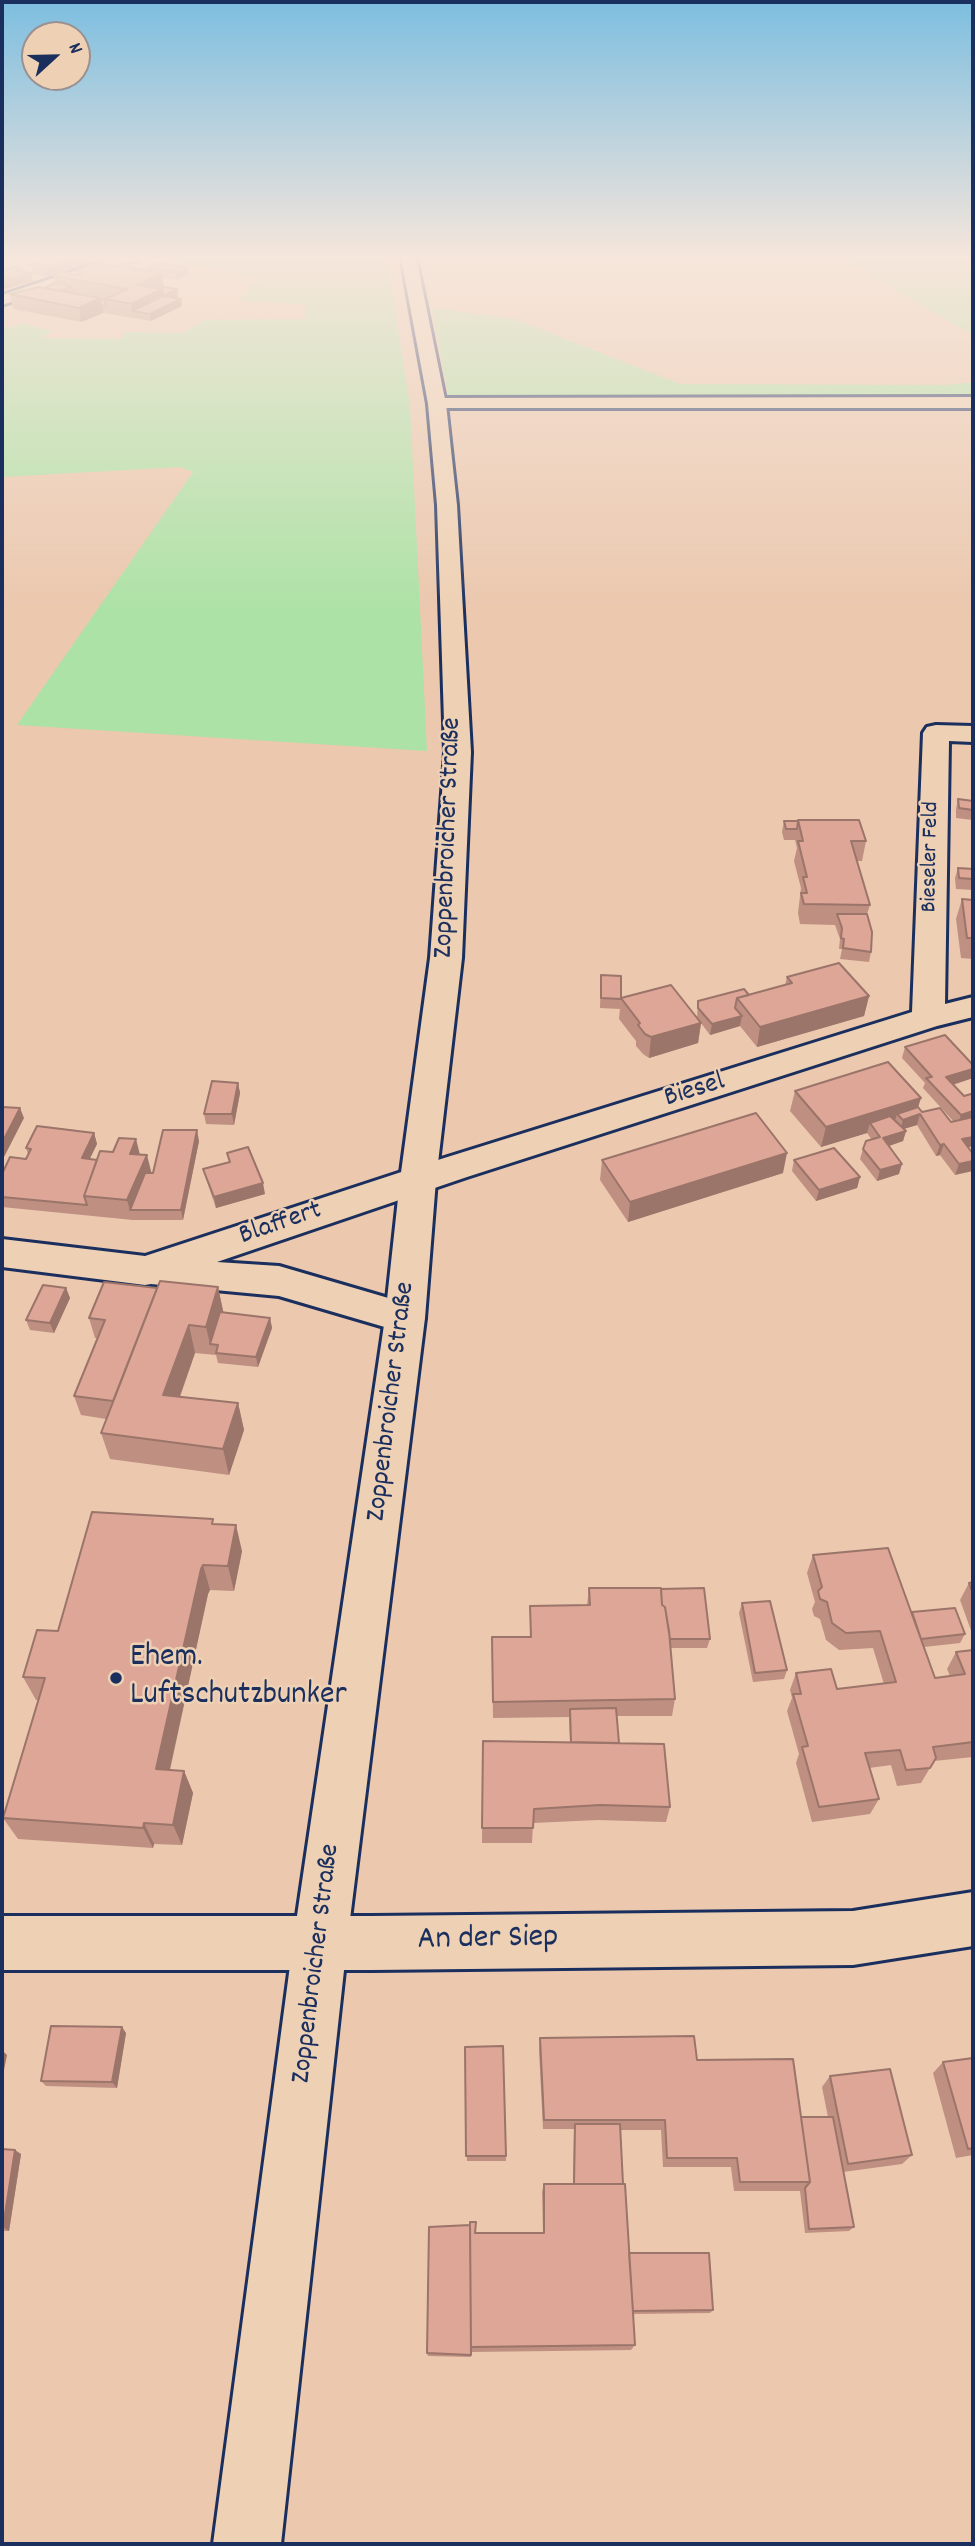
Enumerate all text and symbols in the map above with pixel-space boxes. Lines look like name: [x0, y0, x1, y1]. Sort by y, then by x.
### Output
north arrow: [21, 21, 91, 91]
text: N: [60, 39, 88, 58]
street label: Zoppenbroicher Straße: [429, 717, 471, 959]
street label: Bieseler Feld: [917, 801, 947, 913]
street label: Biesel: [661, 1067, 729, 1117]
street label: Blaffert: [235, 1195, 327, 1255]
street label: Zoppenbroicher Straße: [362, 1280, 424, 1524]
place label: Ehem. Luftschutzbunker: [130, 1639, 347, 1717]
marker: Ehem. Luftschutzbunker: [108, 1670, 124, 1686]
street label: Zoppenbroicher Straße: [287, 1842, 349, 2086]
street label: An der Siep: [417, 1920, 559, 1962]

